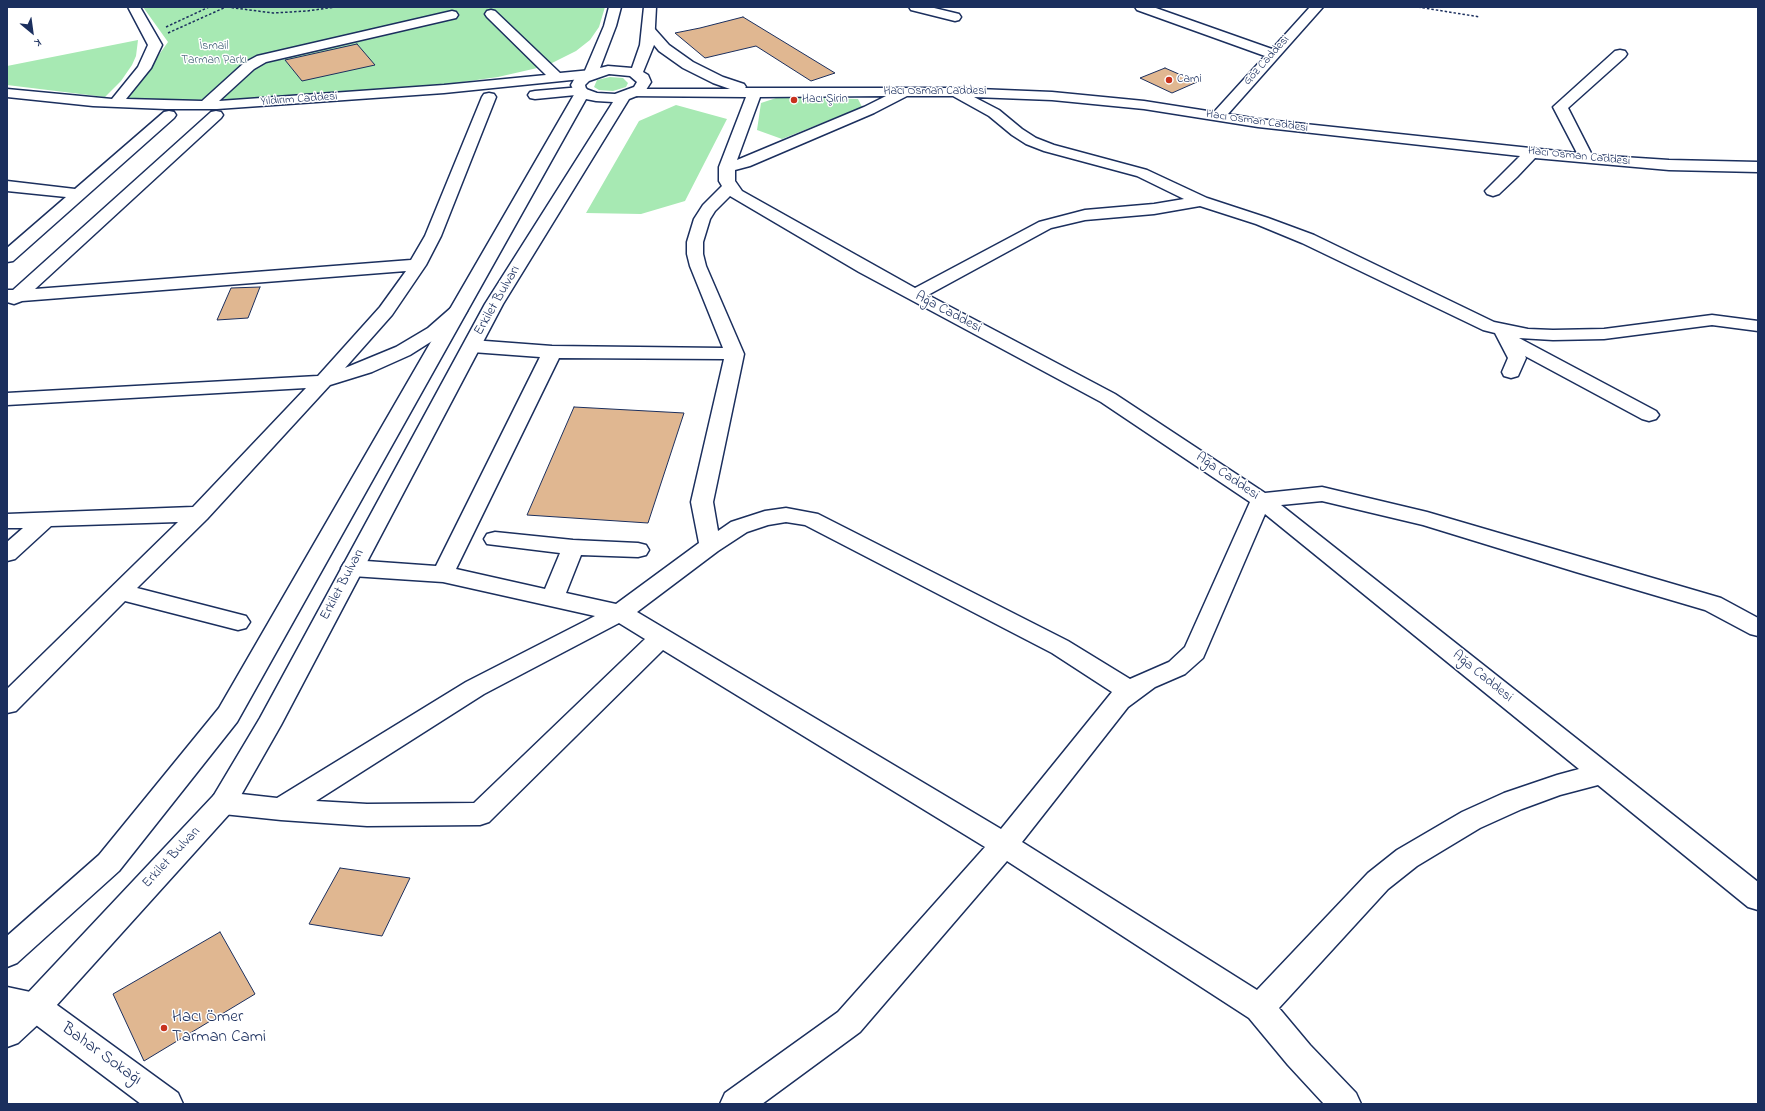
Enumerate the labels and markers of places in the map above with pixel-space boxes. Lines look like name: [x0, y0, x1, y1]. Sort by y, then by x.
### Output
place label: Cami: [1177, 73, 1202, 87]
marker: Cami: [1164, 75, 1174, 85]
place label: Hacı Şirin: [802, 93, 848, 107]
marker: Hacı Şirin: [789, 95, 799, 105]
place label: Hacı Ömer Tarman Cami: [172, 1008, 266, 1048]
marker: Hacı Ömer Tarman Cami: [159, 1023, 169, 1033]

